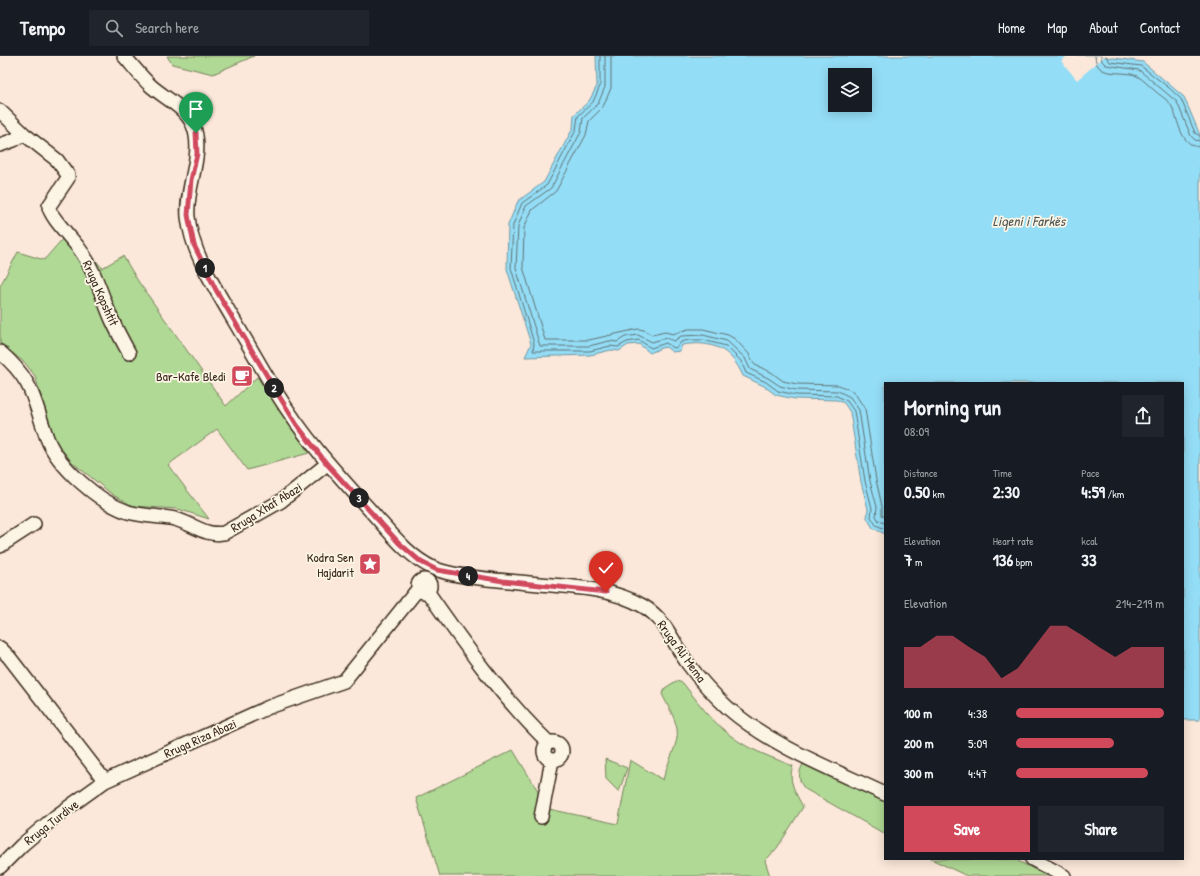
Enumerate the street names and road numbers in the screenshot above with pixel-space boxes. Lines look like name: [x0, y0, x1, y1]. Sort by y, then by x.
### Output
street label: Rruga Kopshtit: [79, 257, 124, 329]
street label: Rruga Xhaf Abazi: [227, 478, 305, 536]
street label: Rruga Ali Mema: [653, 616, 711, 686]
street label: Rruga Riza Abazi: [161, 714, 239, 762]
street label: Rruga Turdive: [20, 795, 82, 849]

